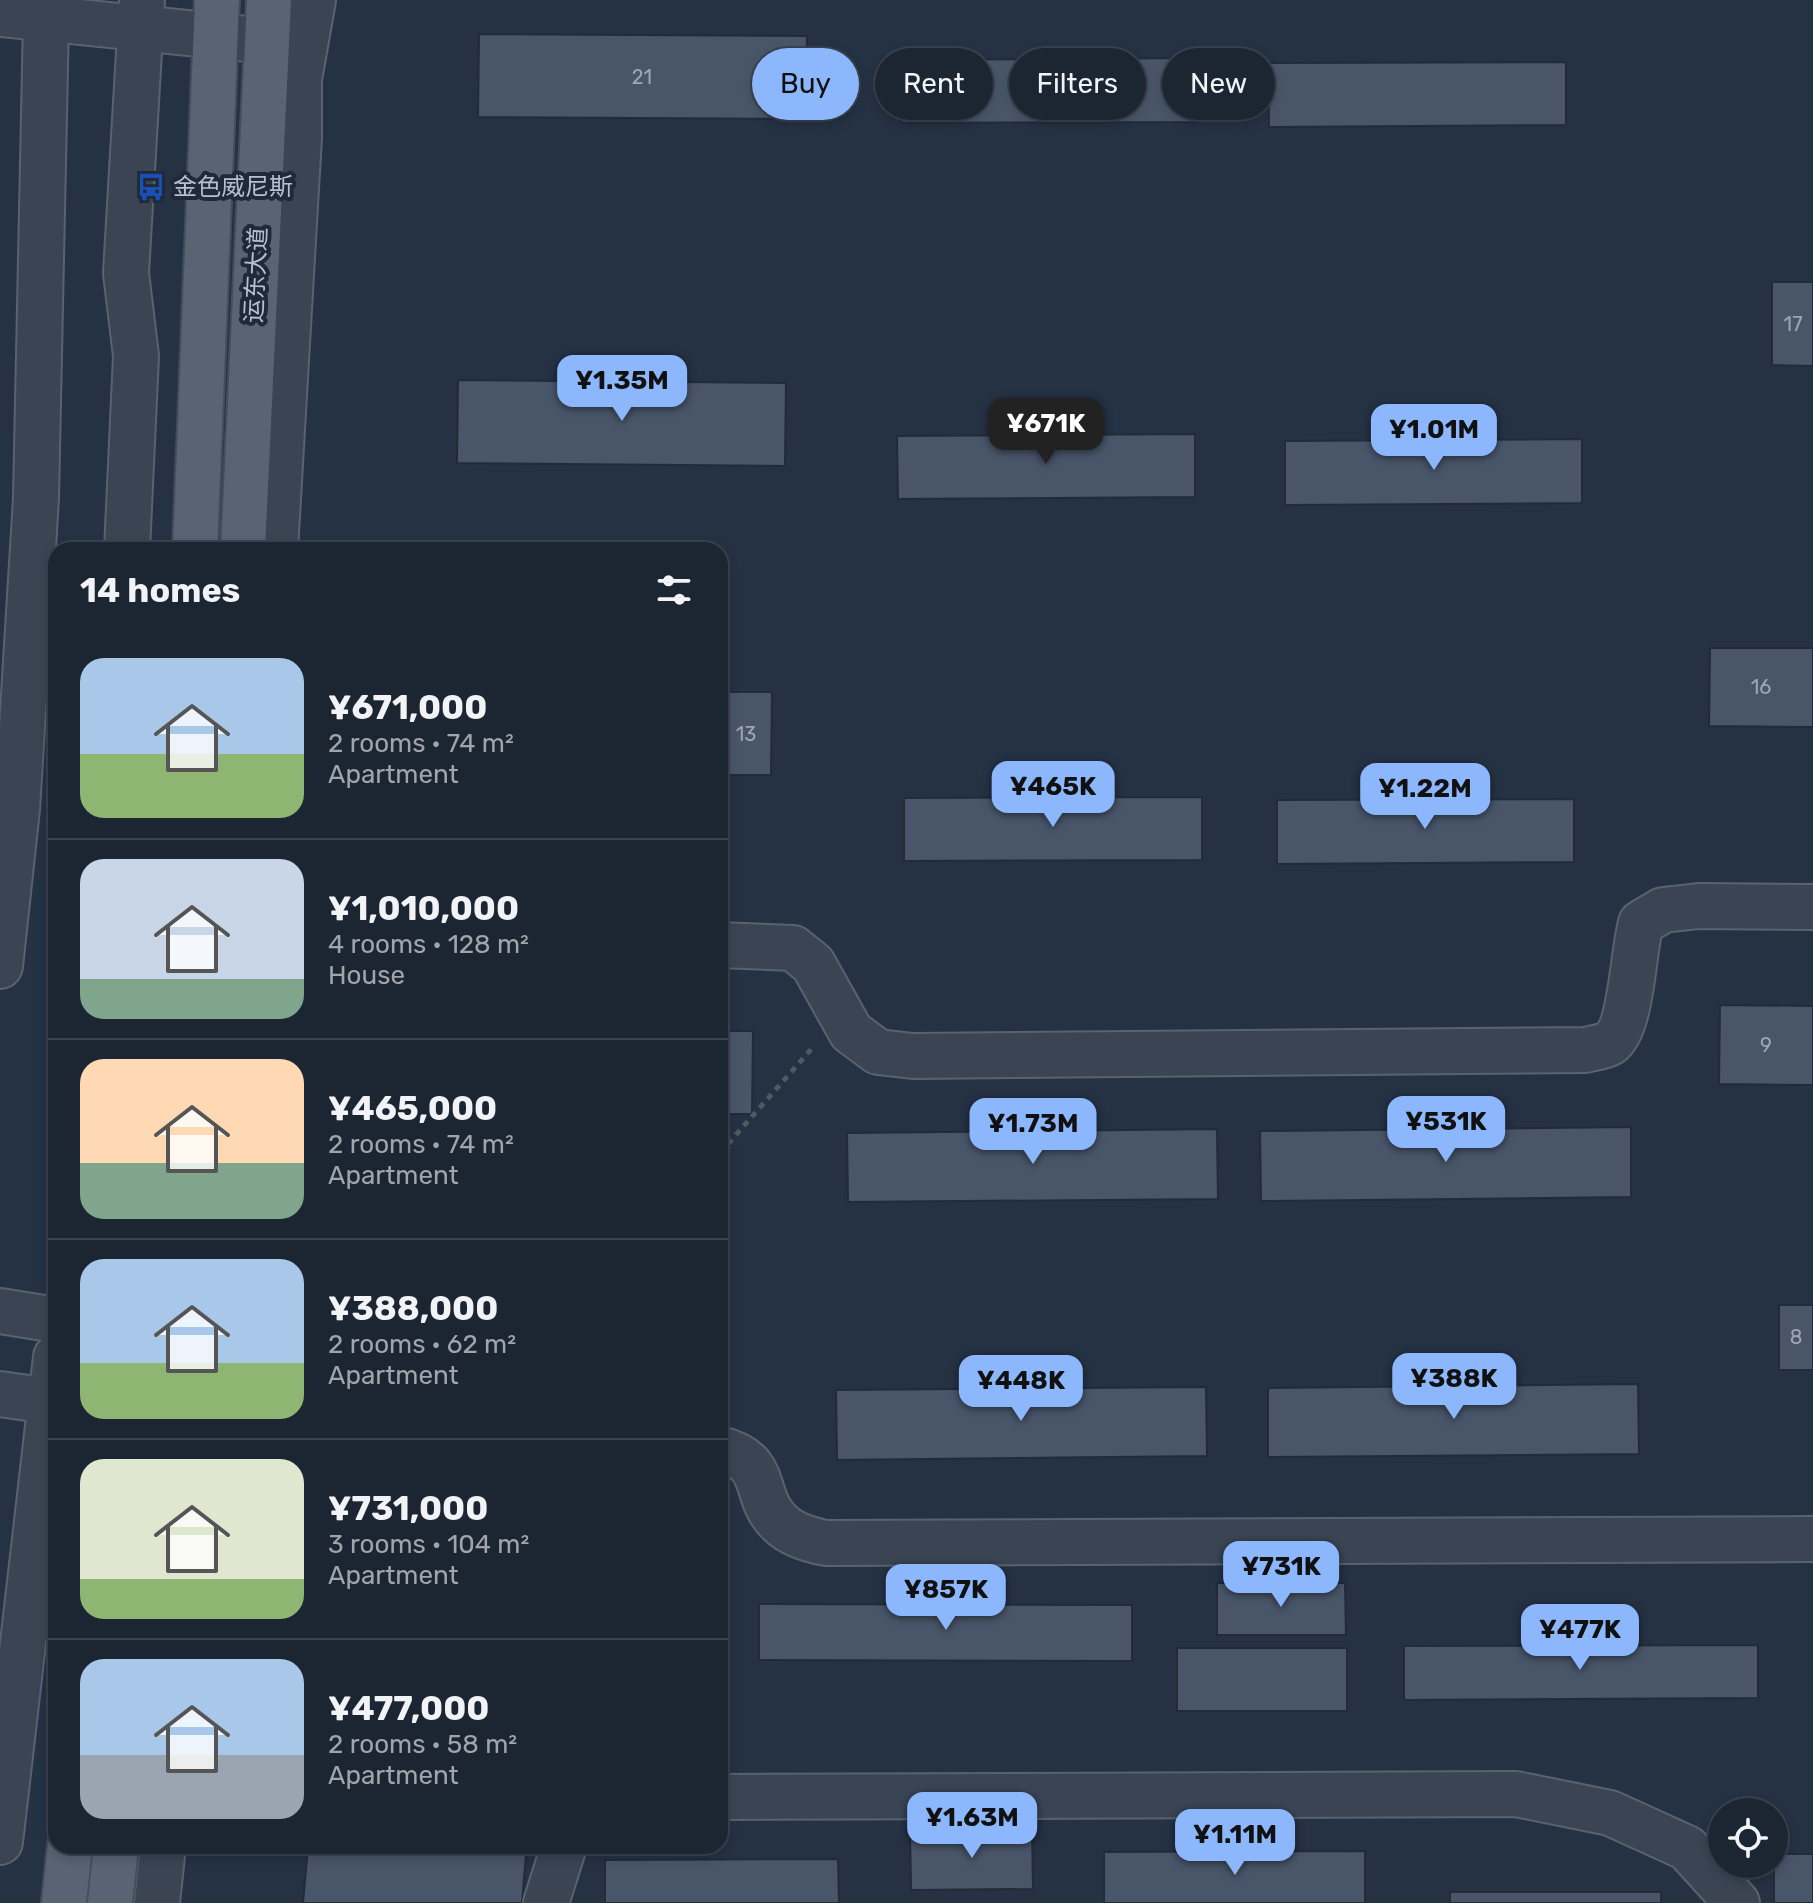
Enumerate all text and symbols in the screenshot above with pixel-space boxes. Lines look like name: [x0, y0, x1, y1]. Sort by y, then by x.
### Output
chip: Buy: [752, 48, 859, 120]
chip: Rent: [875, 48, 993, 120]
chip: Filters: [1009, 48, 1146, 120]
chip: New: [1162, 48, 1275, 120]
house number: 21: [632, 65, 652, 89]
bus stop icon: 金色威尼斯: [136, 172, 166, 202]
place label: 金色威尼斯: [173, 173, 293, 201]
street label: 运东大道: [240, 226, 272, 324]
house number: 17: [1784, 312, 1802, 336]
pin: ¥1.35M: [557, 355, 687, 423]
text: ¥1.35M: [575, 365, 669, 396]
pin: ¥671K: [990, 398, 1102, 466]
pin: ¥1.01M: [1369, 404, 1499, 472]
text: ¥671K: [1006, 408, 1086, 439]
text: ¥1.01M: [1389, 414, 1479, 445]
icon: filters: [652, 568, 696, 612]
text: 14 homes: [80, 570, 240, 611]
house number: 16: [1751, 675, 1771, 699]
text: ¥671,000: [328, 687, 487, 728]
icon: home: [144, 690, 240, 786]
house number: 13: [736, 722, 756, 746]
text: 2 rooms · 74 m²: [328, 728, 514, 759]
text: Apartment: [328, 759, 459, 790]
pin: ¥465K: [997, 761, 1109, 829]
pin: ¥1.22M: [1360, 763, 1490, 831]
text: ¥465K: [1010, 771, 1096, 802]
text: ¥1.22M: [1378, 773, 1472, 804]
text: ¥1,010,000: [328, 888, 519, 929]
icon: home: [144, 891, 240, 987]
text: 4 rooms · 128 m²: [328, 929, 529, 960]
text: House: [328, 960, 405, 991]
house number: 9: [1760, 1033, 1772, 1057]
text: ¥465,000: [328, 1088, 497, 1129]
icon: home: [144, 1091, 240, 1187]
pin: ¥531K: [1390, 1096, 1502, 1164]
pin: ¥1.73M: [968, 1098, 1098, 1166]
text: ¥531K: [1405, 1106, 1487, 1137]
text: ¥1.73M: [988, 1108, 1078, 1139]
text: 2 rooms · 74 m²: [328, 1129, 514, 1160]
text: Apartment: [328, 1160, 459, 1191]
text: ¥388,000: [328, 1288, 498, 1329]
icon: home: [144, 1291, 240, 1387]
house number: 8: [1790, 1325, 1802, 1349]
text: 2 rooms · 62 m²: [328, 1329, 516, 1360]
pin: ¥388K: [1398, 1353, 1510, 1421]
pin: ¥448K: [965, 1355, 1077, 1423]
text: Apartment: [328, 1360, 459, 1391]
text: ¥388K: [1410, 1363, 1498, 1394]
text: ¥448K: [977, 1365, 1065, 1396]
text: ¥731,000: [328, 1488, 488, 1529]
icon: home: [144, 1491, 240, 1587]
text: 3 rooms · 104 m²: [328, 1529, 529, 1560]
pin: ¥731K: [1225, 1541, 1337, 1609]
text: ¥731K: [1241, 1551, 1321, 1582]
text: Apartment: [328, 1560, 459, 1591]
pin: ¥857K: [890, 1564, 1002, 1632]
text: ¥857K: [904, 1574, 988, 1605]
pin: ¥477K: [1524, 1604, 1636, 1672]
text: ¥477K: [1539, 1614, 1621, 1645]
text: ¥477,000: [328, 1688, 489, 1729]
icon: home: [144, 1691, 240, 1787]
text: 2 rooms · 58 m²: [328, 1729, 517, 1760]
text: Apartment: [328, 1760, 459, 1791]
pin: ¥1.63M: [907, 1792, 1037, 1860]
map controls: [1708, 1798, 1788, 1878]
button: locate: [1708, 1798, 1788, 1878]
text: ¥1.63M: [925, 1802, 1019, 1833]
pin: ¥1.11M: [1170, 1809, 1300, 1877]
text: ¥1.11M: [1193, 1819, 1277, 1850]

